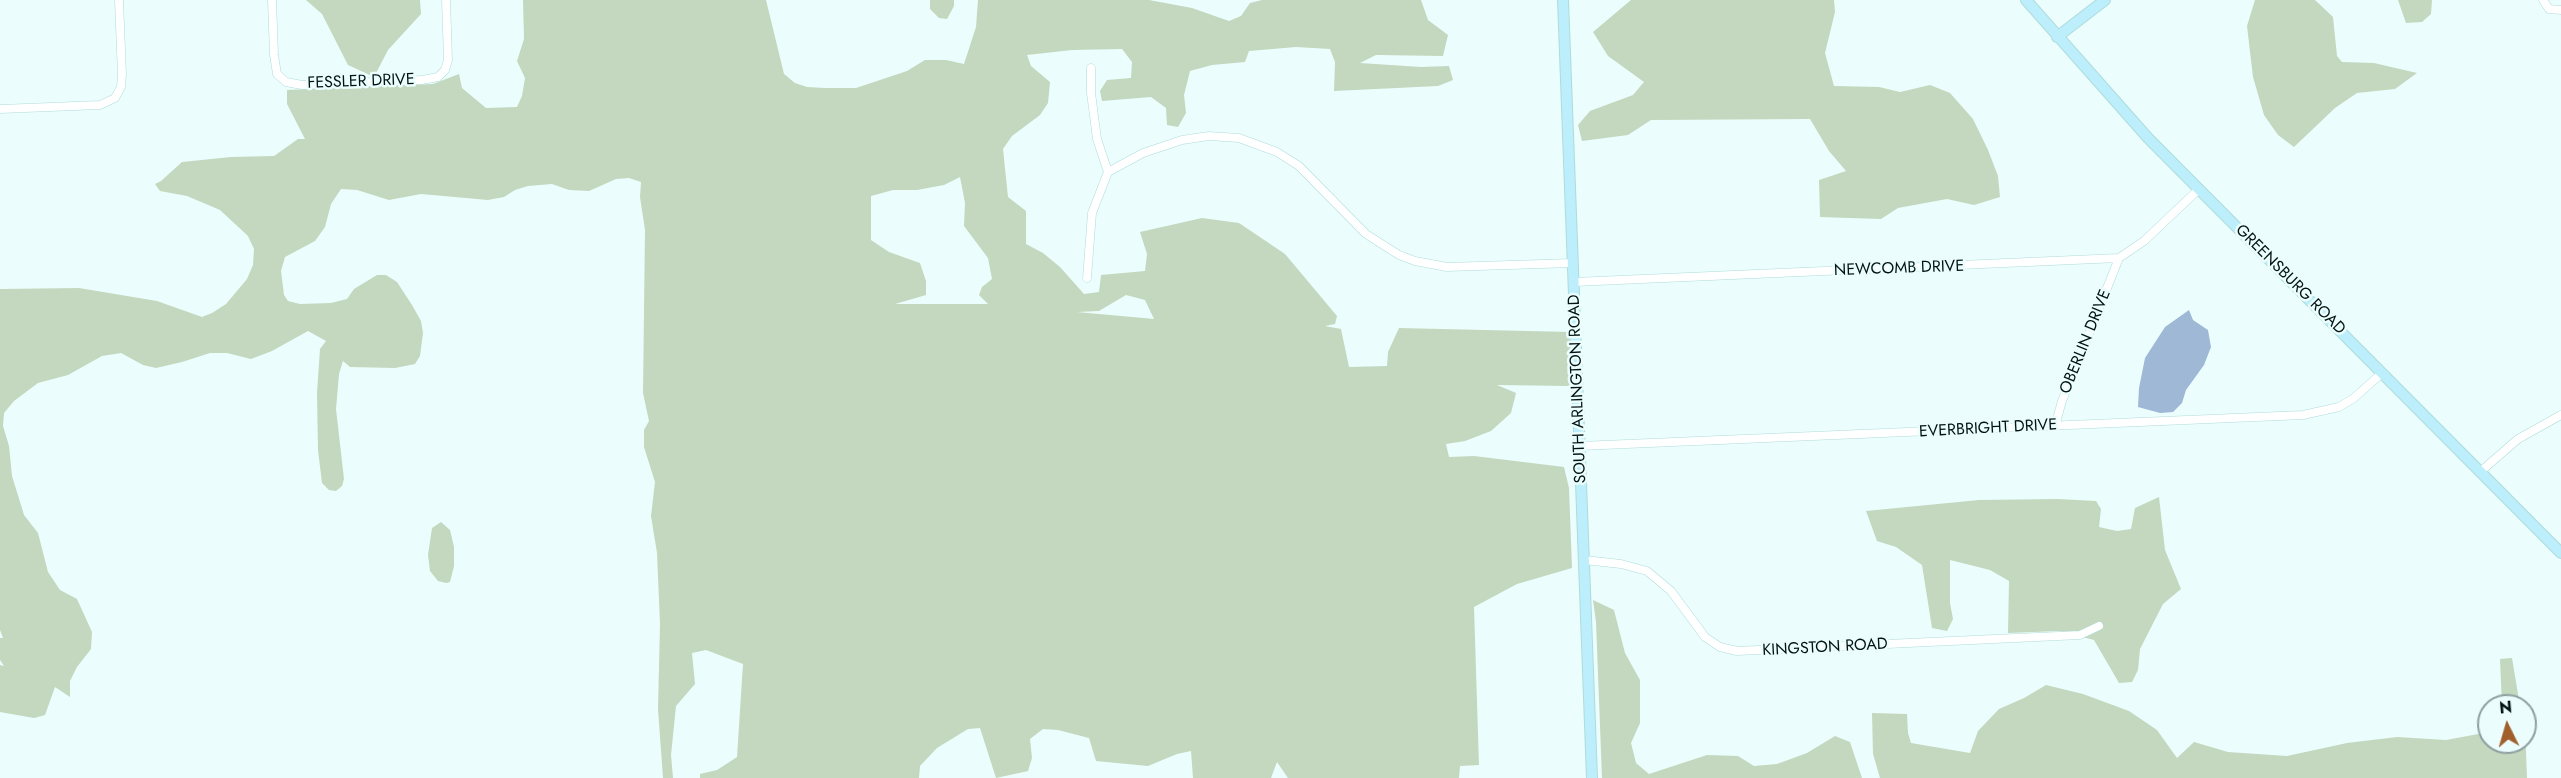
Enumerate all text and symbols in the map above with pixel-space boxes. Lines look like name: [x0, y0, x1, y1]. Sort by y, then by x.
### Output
street label: FESSLER DRIVE: [307, 71, 415, 93]
street label: GREENSBURG ROAD: [2231, 221, 2349, 339]
street label: NEWCOMB DRIVE: [1834, 257, 1964, 281]
street label: OBERLIN DRIVE: [2056, 287, 2116, 397]
street label: SOUTH ARLINGTON ROAD: [1565, 294, 1591, 484]
street label: EVERBRIGHT DRIVE: [1919, 416, 2057, 442]
street label: KINGSTON ROAD: [1762, 635, 1888, 661]
north arrow: [2477, 694, 2537, 754]
text: N: [2498, 696, 2513, 720]

